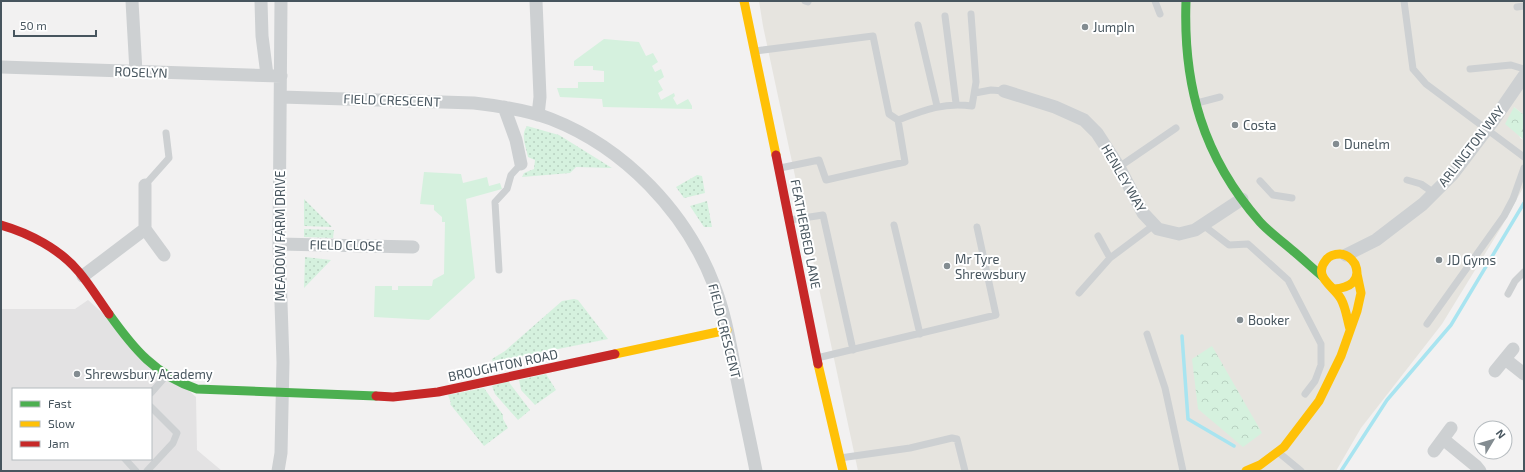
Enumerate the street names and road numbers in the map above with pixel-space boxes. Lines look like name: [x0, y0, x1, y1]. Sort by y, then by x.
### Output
street label: ROSELYN: [114, 63, 168, 81]
street label: FIELD CRESCENT: [343, 90, 441, 110]
street label: ARLINGTON WAY: [1434, 102, 1508, 190]
street label: HENLEY WAY: [1098, 141, 1150, 215]
street label: MEADOW FARM DRIVE: [272, 170, 288, 302]
street label: FEATHERBED LANE: [788, 178, 824, 290]
street label: FIELD CLOSE: [309, 236, 383, 254]
street label: FIELD CRESCENT: [705, 282, 745, 381]
street label: BROUGHTON ROAD: [447, 346, 559, 384]

